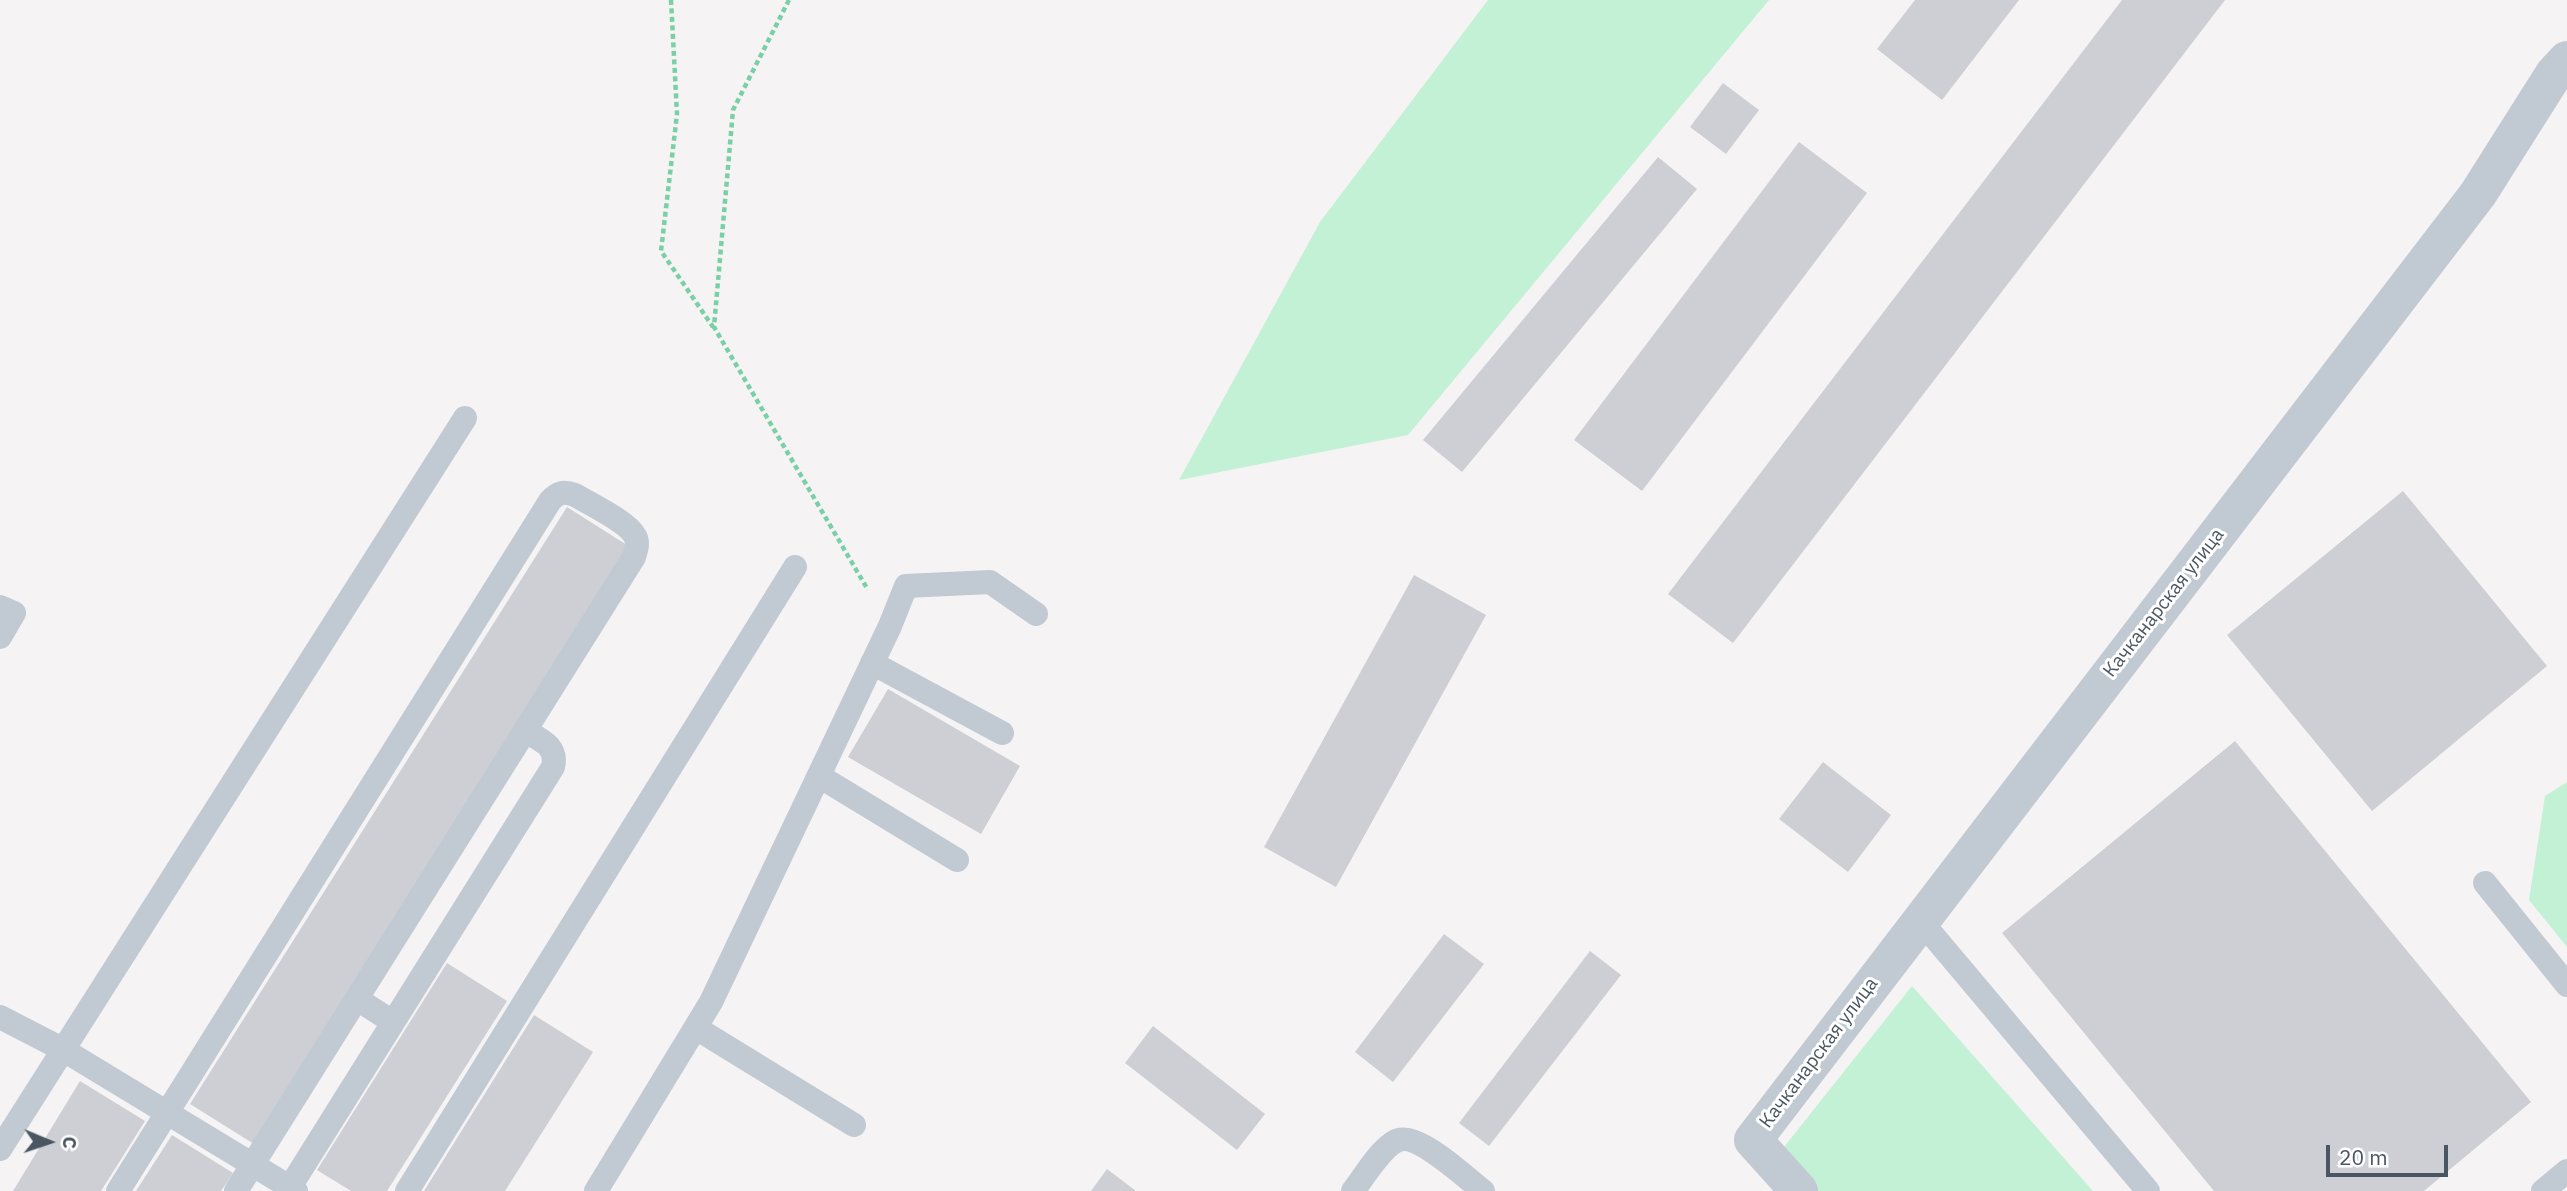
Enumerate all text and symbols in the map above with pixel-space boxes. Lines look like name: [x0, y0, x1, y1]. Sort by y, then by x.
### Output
street label: Качканарская улица: [2099, 524, 2229, 682]
street label: Качканарская улица: [1755, 973, 1883, 1133]
north arrow: [14, 1107, 84, 1177]
scale bar: [2329, 1132, 2452, 1176]
text: С: [58, 1136, 82, 1149]
text: 20 m: [2339, 1143, 2388, 1171]

